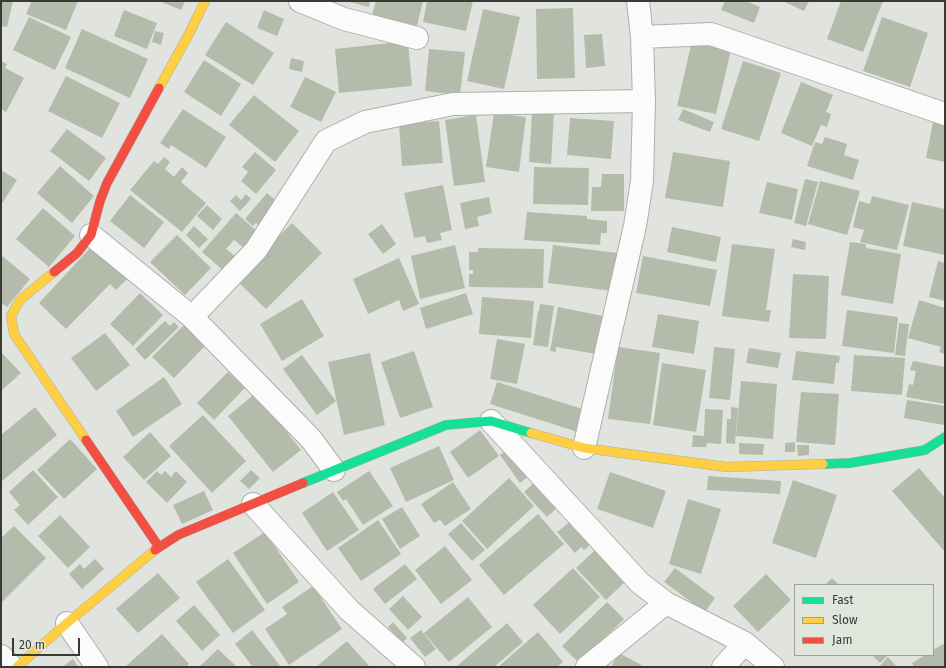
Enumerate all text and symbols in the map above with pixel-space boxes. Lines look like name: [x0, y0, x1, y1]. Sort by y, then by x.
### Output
legend: [794, 584, 934, 656]
text: Fast: [832, 593, 854, 607]
text: Slow: [832, 613, 858, 627]
scale bar: [14, 630, 82, 656]
text: Jam: [832, 633, 852, 647]
text: 20 m: [19, 638, 45, 652]

